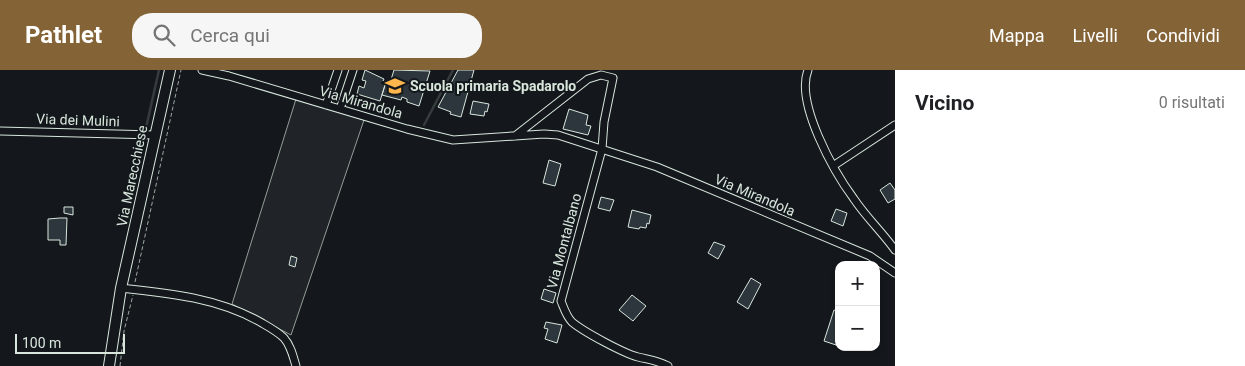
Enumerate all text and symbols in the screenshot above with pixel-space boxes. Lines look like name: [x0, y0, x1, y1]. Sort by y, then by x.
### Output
search box: [132, 13, 482, 58]
text: Pathlet: [25, 21, 102, 49]
icon: search: [150, 21, 178, 49]
text: Cerca qui: [190, 24, 270, 47]
text: Mappa: [989, 25, 1045, 46]
text: Livelli: [1073, 25, 1118, 46]
text: Condividi: [1146, 25, 1220, 46]
school or university icon: Scuola primaria Spadarolo: [384, 75, 406, 97]
place label: Scuola primaria Spadarolo: [410, 78, 576, 94]
street label: Via Mirandola: [318, 82, 404, 122]
text: Vicino: [915, 91, 974, 115]
text: 0 risultati: [1159, 93, 1225, 112]
street label: Via dei Mulini: [36, 111, 120, 129]
street label: Via Marecchiese: [113, 124, 151, 228]
street label: Via Mirandola: [712, 171, 798, 219]
street label: Via Montalbano: [544, 192, 584, 290]
map controls: [835, 261, 880, 351]
button: +: [835, 261, 880, 306]
button: −: [835, 306, 880, 351]
scale bar: [15, 331, 125, 354]
text: 100 m: [22, 335, 61, 351]

